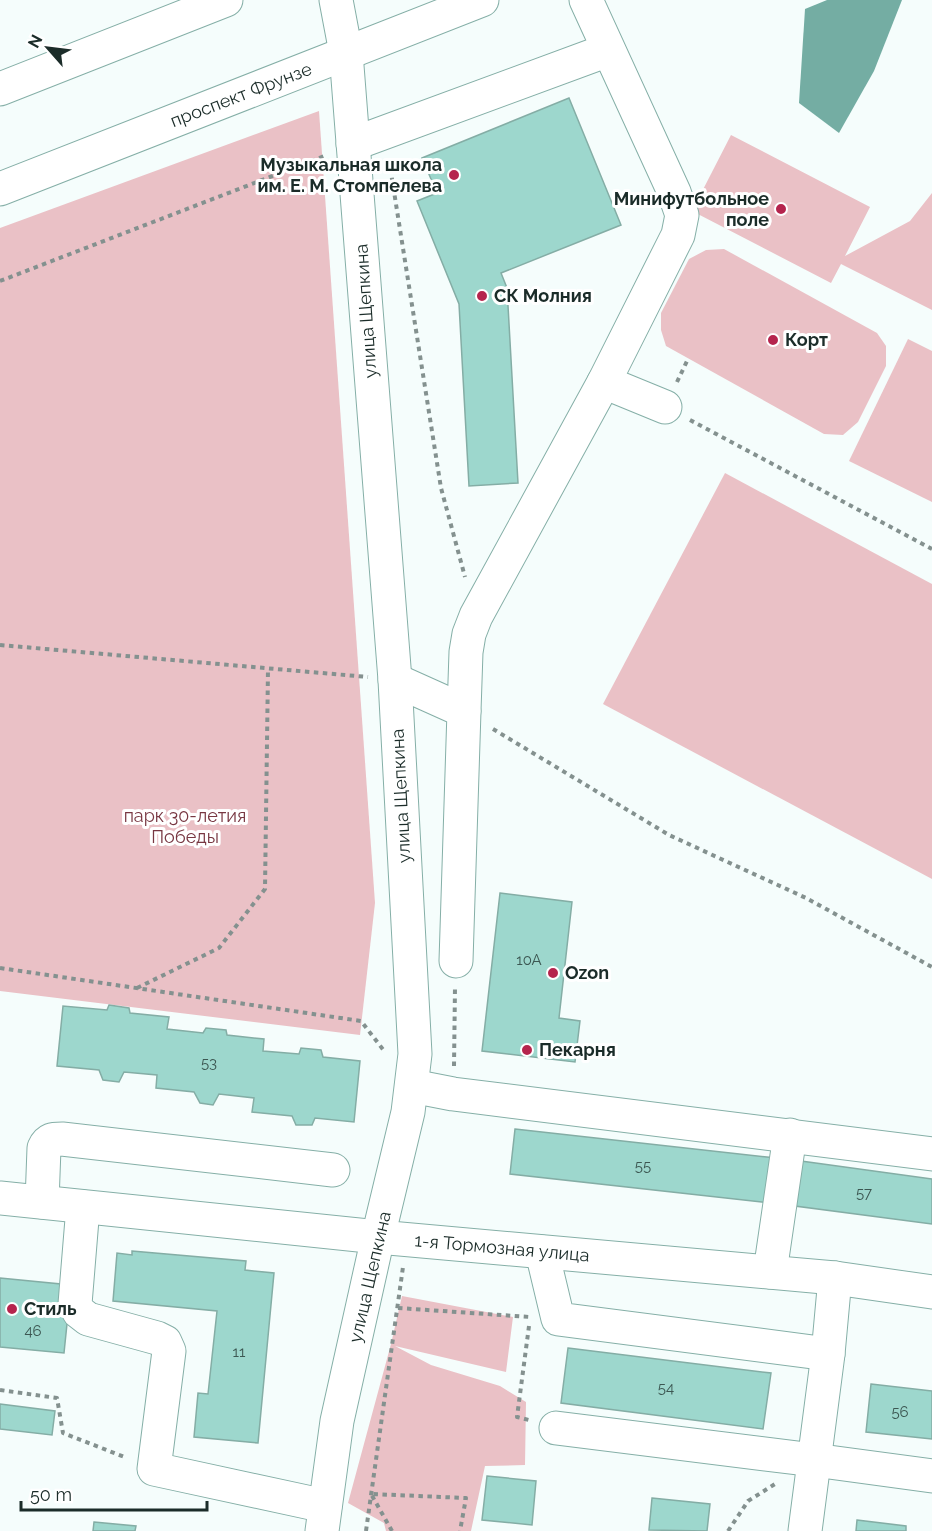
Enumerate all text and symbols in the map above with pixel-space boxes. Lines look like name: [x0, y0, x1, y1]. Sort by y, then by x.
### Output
north arrow: [18, 18, 78, 78]
text: N: [24, 31, 46, 51]
street label: проспект Фрунзе: [167, 58, 315, 131]
place label: Музыкальная школа им. Е. М. Стомпелева: [258, 154, 442, 196]
marker: Музыкальная школа им. Е. М. Стомпелева: [447, 168, 461, 182]
place label: Минифутбольное поле: [614, 188, 769, 230]
marker: Минифутбольное поле: [774, 202, 788, 216]
street label: улица Щепкина: [350, 243, 381, 379]
place label: СК Молния: [494, 285, 592, 306]
marker: СК Молния: [475, 289, 489, 303]
place label: Корт: [785, 329, 828, 350]
marker: Корт: [766, 333, 780, 347]
street label: улица Щепкина: [386, 728, 415, 864]
park label: парк 30-летия Победы: [124, 805, 246, 847]
house number: 10А: [516, 951, 542, 969]
place label: Ozon: [565, 962, 609, 983]
marker: Ozon: [546, 966, 560, 980]
place label: Пекарня: [539, 1039, 616, 1060]
marker: Пекарня: [520, 1043, 534, 1057]
house number: 53: [201, 1054, 217, 1072]
house number: 55: [635, 1157, 651, 1175]
house number: 57: [856, 1184, 872, 1202]
street label: улица Щепкина: [344, 1209, 395, 1345]
street label: 1-я Тормозная улица: [414, 1229, 590, 1266]
place label: Стиль: [24, 1298, 77, 1319]
marker: Стиль: [5, 1302, 19, 1316]
house number: 46: [24, 1322, 42, 1340]
house number: 11: [233, 1343, 246, 1361]
house number: 54: [658, 1379, 674, 1397]
house number: 56: [891, 1403, 909, 1421]
scale bar: [21, 1474, 207, 1512]
text: 50 m: [30, 1484, 72, 1505]

